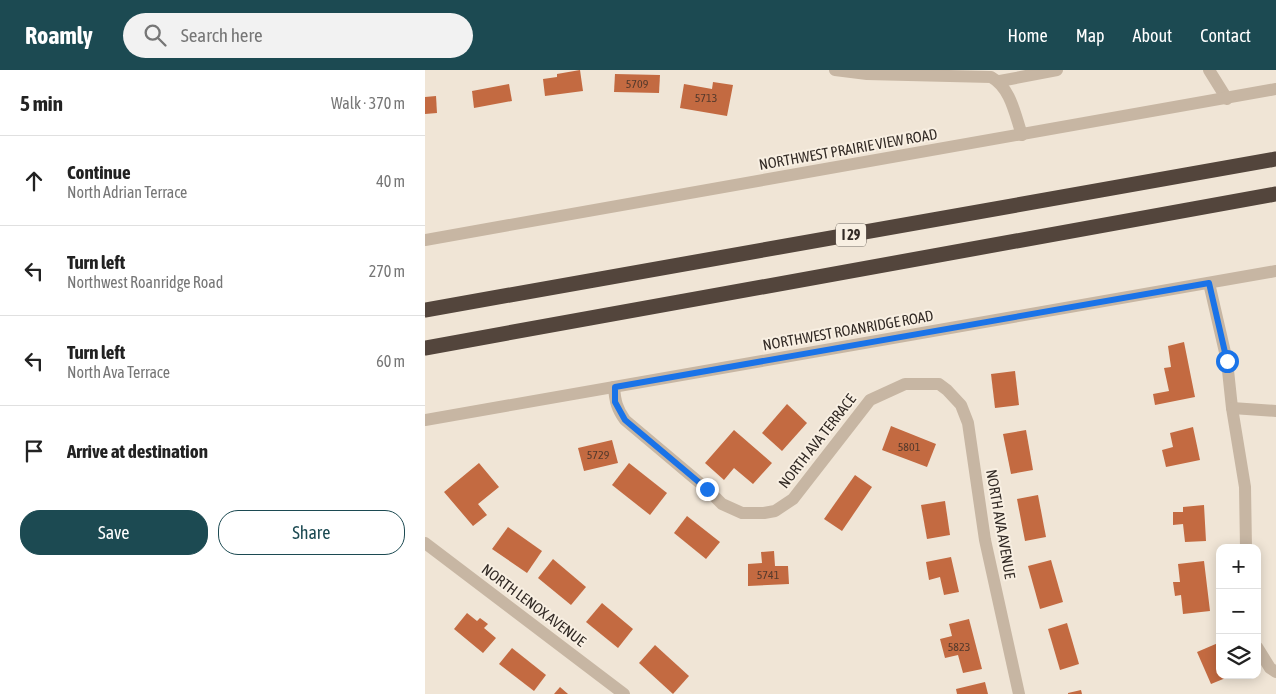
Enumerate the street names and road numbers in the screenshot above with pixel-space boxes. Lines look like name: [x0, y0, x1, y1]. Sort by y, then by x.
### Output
street label: NORTHWEST PRAIRIE VIEW ROAD: [758, 125, 938, 173]
road number: I 29: [836, 224, 866, 246]
street label: NORTHWEST ROANRIDGE ROAD: [761, 307, 935, 353]
street label: NORTH AVA TERRACE: [775, 390, 859, 491]
street label: NORTH AVA AVENUE: [983, 468, 1019, 581]
street label: NORTH LENOX AVENUE: [479, 560, 590, 650]

